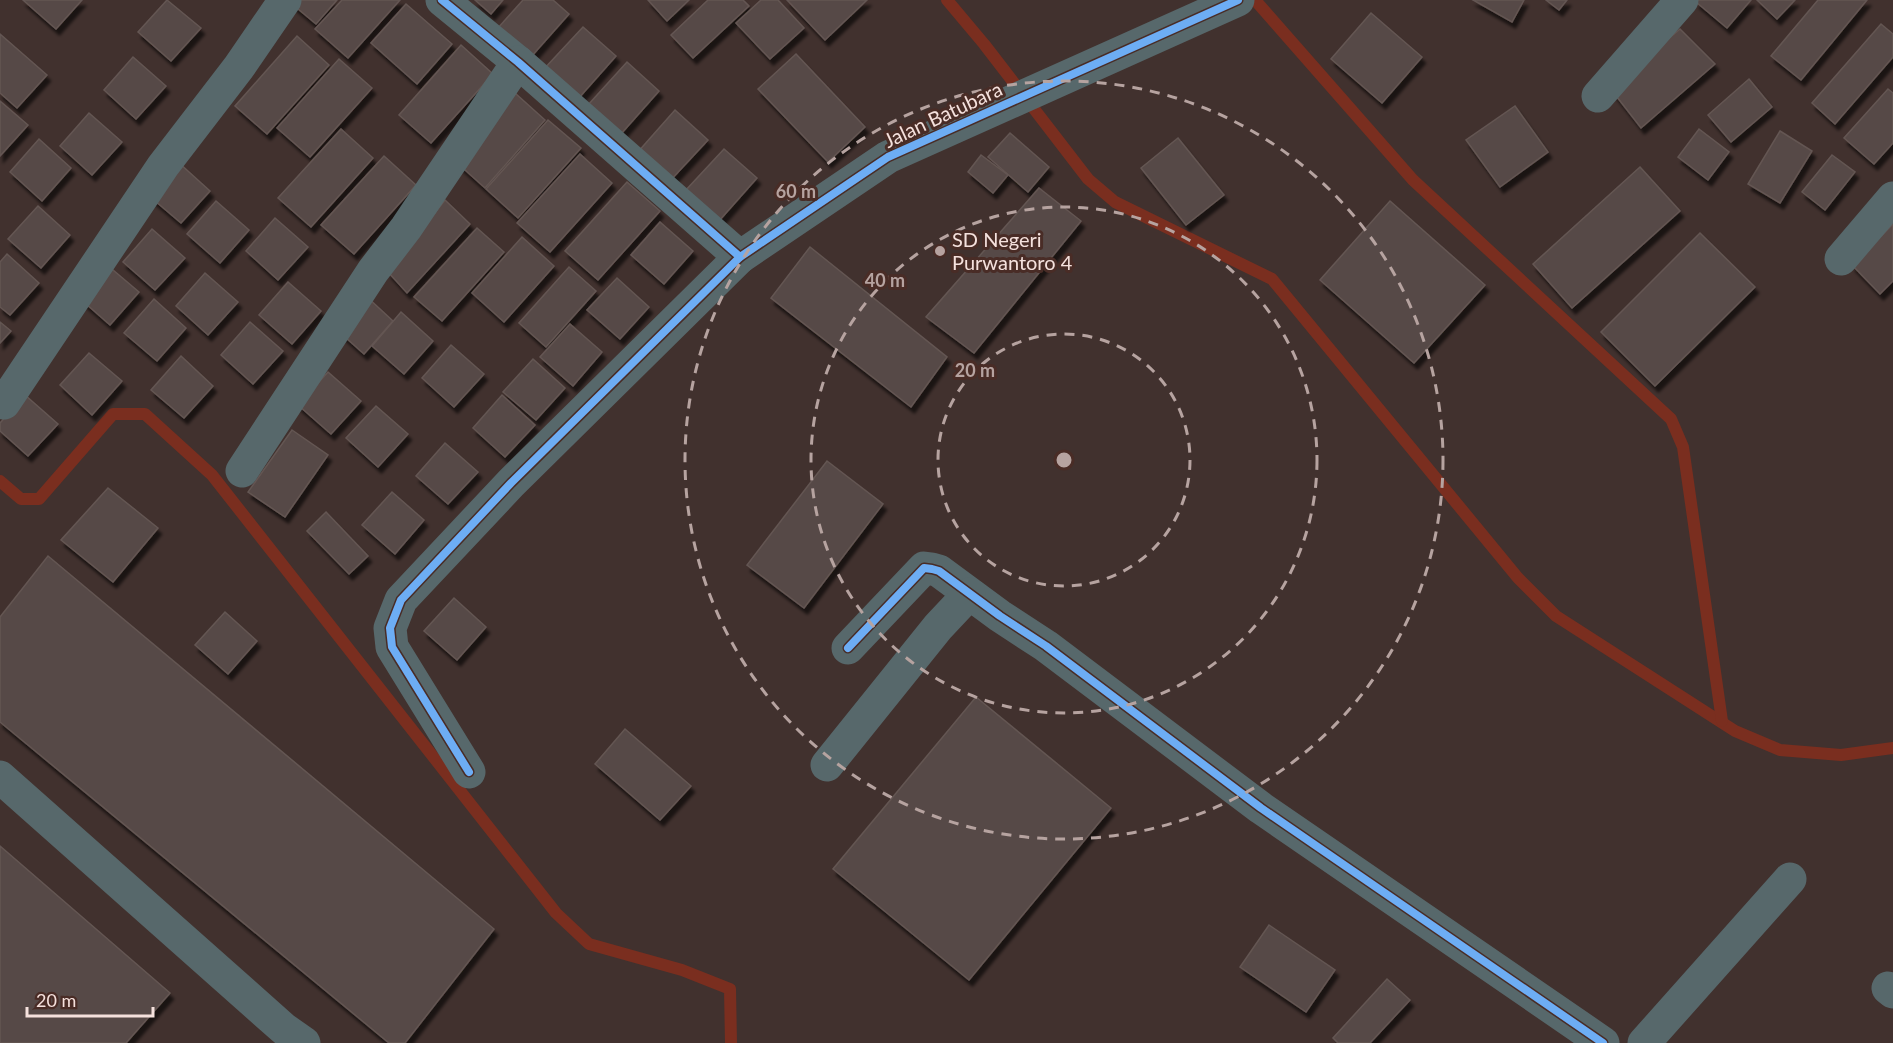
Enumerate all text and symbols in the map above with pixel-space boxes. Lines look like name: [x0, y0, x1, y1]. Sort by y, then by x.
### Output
street label: Jalan Batubara: [879, 76, 1006, 152]
text: 60 m: [776, 180, 816, 202]
place label: SD Negeri Purwantoro 4: [952, 227, 1073, 274]
marker: SD Negeri Purwantoro 4: [933, 244, 947, 258]
text: 40 m: [865, 269, 905, 291]
text: 20 m: [955, 359, 995, 381]
centre of rings: [1054, 450, 1074, 470]
scale bar: [27, 980, 153, 1018]
text: 20 m: [36, 989, 76, 1011]

